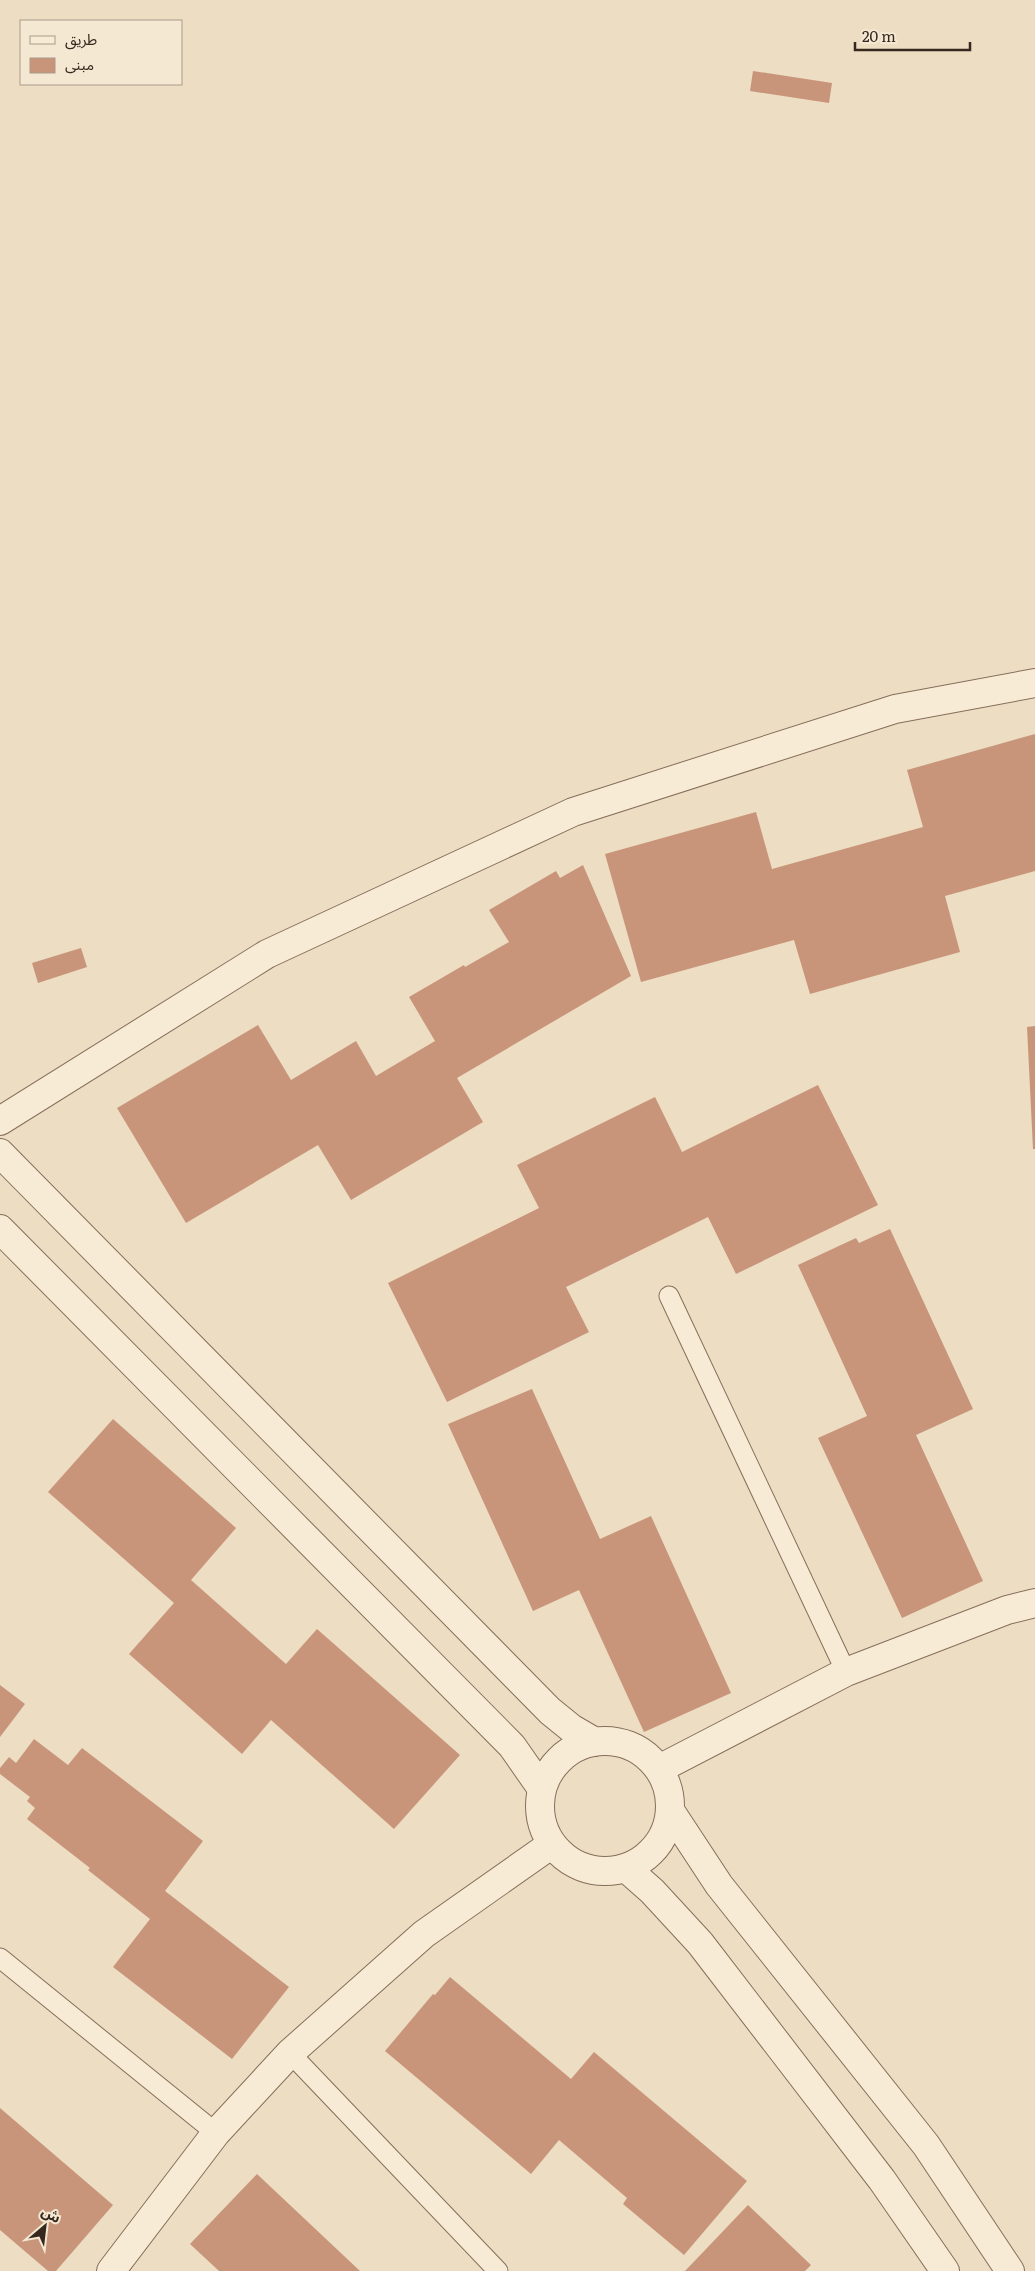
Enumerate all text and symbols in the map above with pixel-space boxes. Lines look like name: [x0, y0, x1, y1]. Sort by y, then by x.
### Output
legend: [20, 20, 182, 85]
scale bar: [855, 20, 970, 52]
text: 20 m: [862, 24, 896, 47]
text: طريق: [65, 27, 97, 50]
text: مبنى: [65, 52, 94, 75]
text: ش: [38, 2200, 65, 2227]
north arrow: [20, 2201, 70, 2251]

